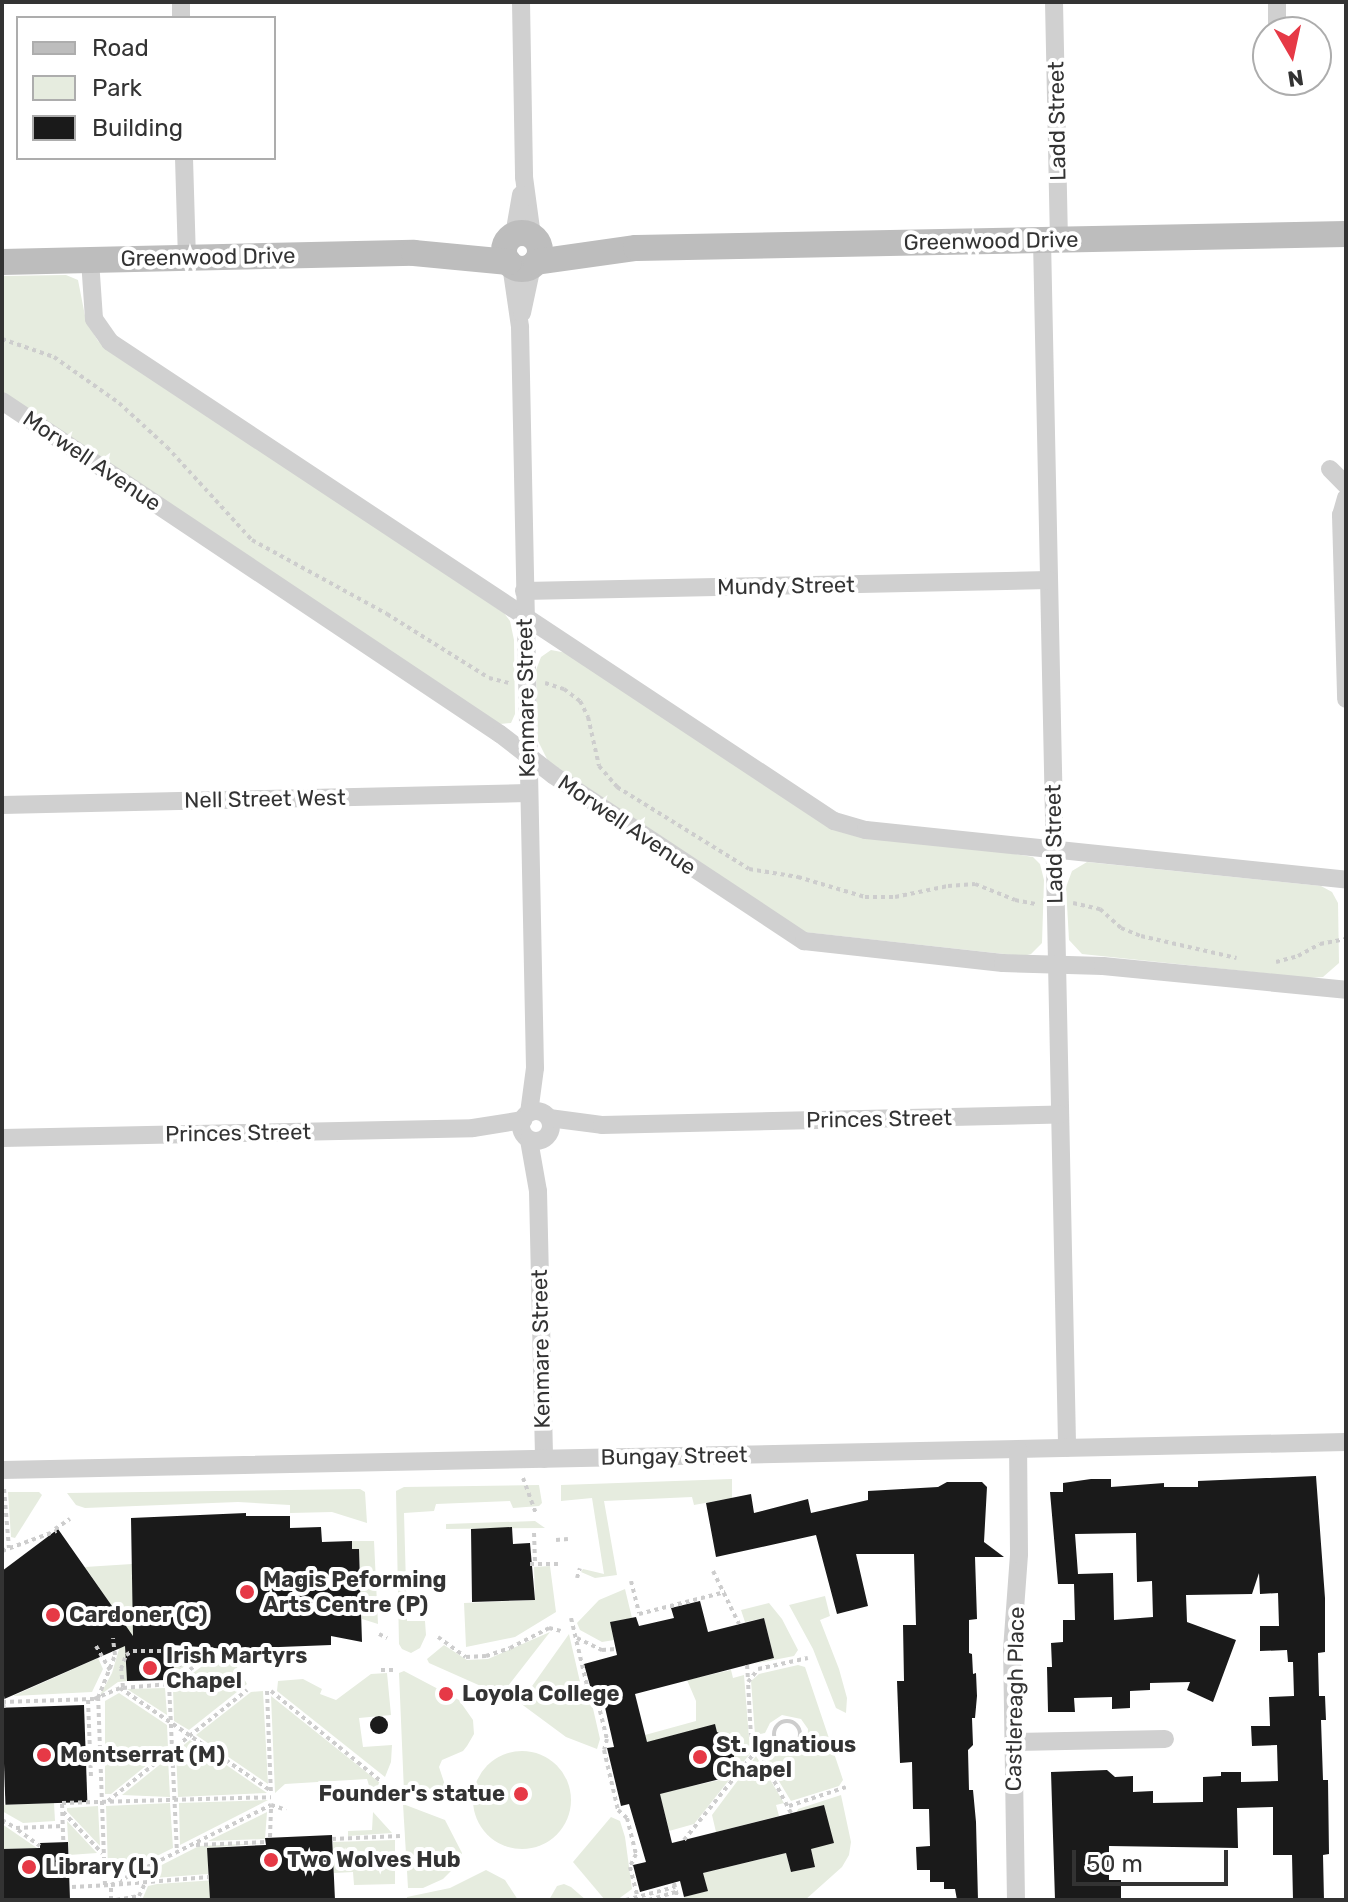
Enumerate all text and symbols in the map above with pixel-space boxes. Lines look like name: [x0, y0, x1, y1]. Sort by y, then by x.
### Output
legend: [16, 16, 276, 160]
north arrow: [1252, 16, 1332, 96]
text: Road: [92, 34, 149, 62]
street label: Ladd Street: [1043, 61, 1071, 181]
text: N: [1286, 64, 1305, 93]
text: Park: [92, 74, 142, 102]
text: Building: [92, 114, 183, 142]
street label: Greenwood Drive: [903, 226, 1079, 256]
street label: Greenwood Drive: [120, 242, 296, 272]
street label: Morwell Avenue: [18, 405, 166, 517]
street label: Mundy Street: [717, 572, 855, 600]
street label: Kenmare Street: [511, 618, 541, 778]
street label: Morwell Avenue: [553, 769, 701, 881]
street label: Nell Street West: [184, 784, 346, 814]
street label: Ladd Street: [1040, 784, 1068, 904]
street label: Princes Street: [806, 1105, 952, 1133]
street label: Princes Street: [165, 1119, 311, 1147]
street label: Kenmare Street: [526, 1269, 556, 1429]
street label: Bungay Street: [600, 1442, 748, 1470]
place label: Magis Peforming Arts Centre (P): [263, 1566, 447, 1618]
marker: Magis Peforming Arts Centre (P): [238, 1583, 256, 1601]
place label: Cardoner (C): [69, 1602, 208, 1628]
marker: Cardoner (C): [44, 1606, 62, 1624]
street label: Castlereagh Place: [1000, 1606, 1030, 1792]
place label: Irish Martyrs Chapel: [166, 1642, 307, 1694]
marker: Irish Martyrs Chapel: [141, 1659, 159, 1677]
place label: Loyola College: [462, 1681, 620, 1707]
marker: Loyola College: [437, 1685, 455, 1703]
place label: St. Ignatious Chapel: [716, 1731, 856, 1782]
place label: Montserrat (M): [60, 1742, 225, 1768]
marker: Montserrat (M): [35, 1746, 53, 1764]
marker: St. Ignatious Chapel: [691, 1748, 709, 1766]
place label: Founder's statue: [318, 1781, 505, 1807]
marker: Founder's statue: [512, 1785, 530, 1803]
scale bar: [1076, 1834, 1232, 1884]
place label: Two Wolves Hub: [287, 1847, 461, 1873]
text: 50 m: [1086, 1850, 1143, 1878]
marker: Two Wolves Hub: [262, 1851, 280, 1869]
place label: Library (L): [45, 1854, 159, 1880]
marker: Library (L): [20, 1858, 38, 1876]

